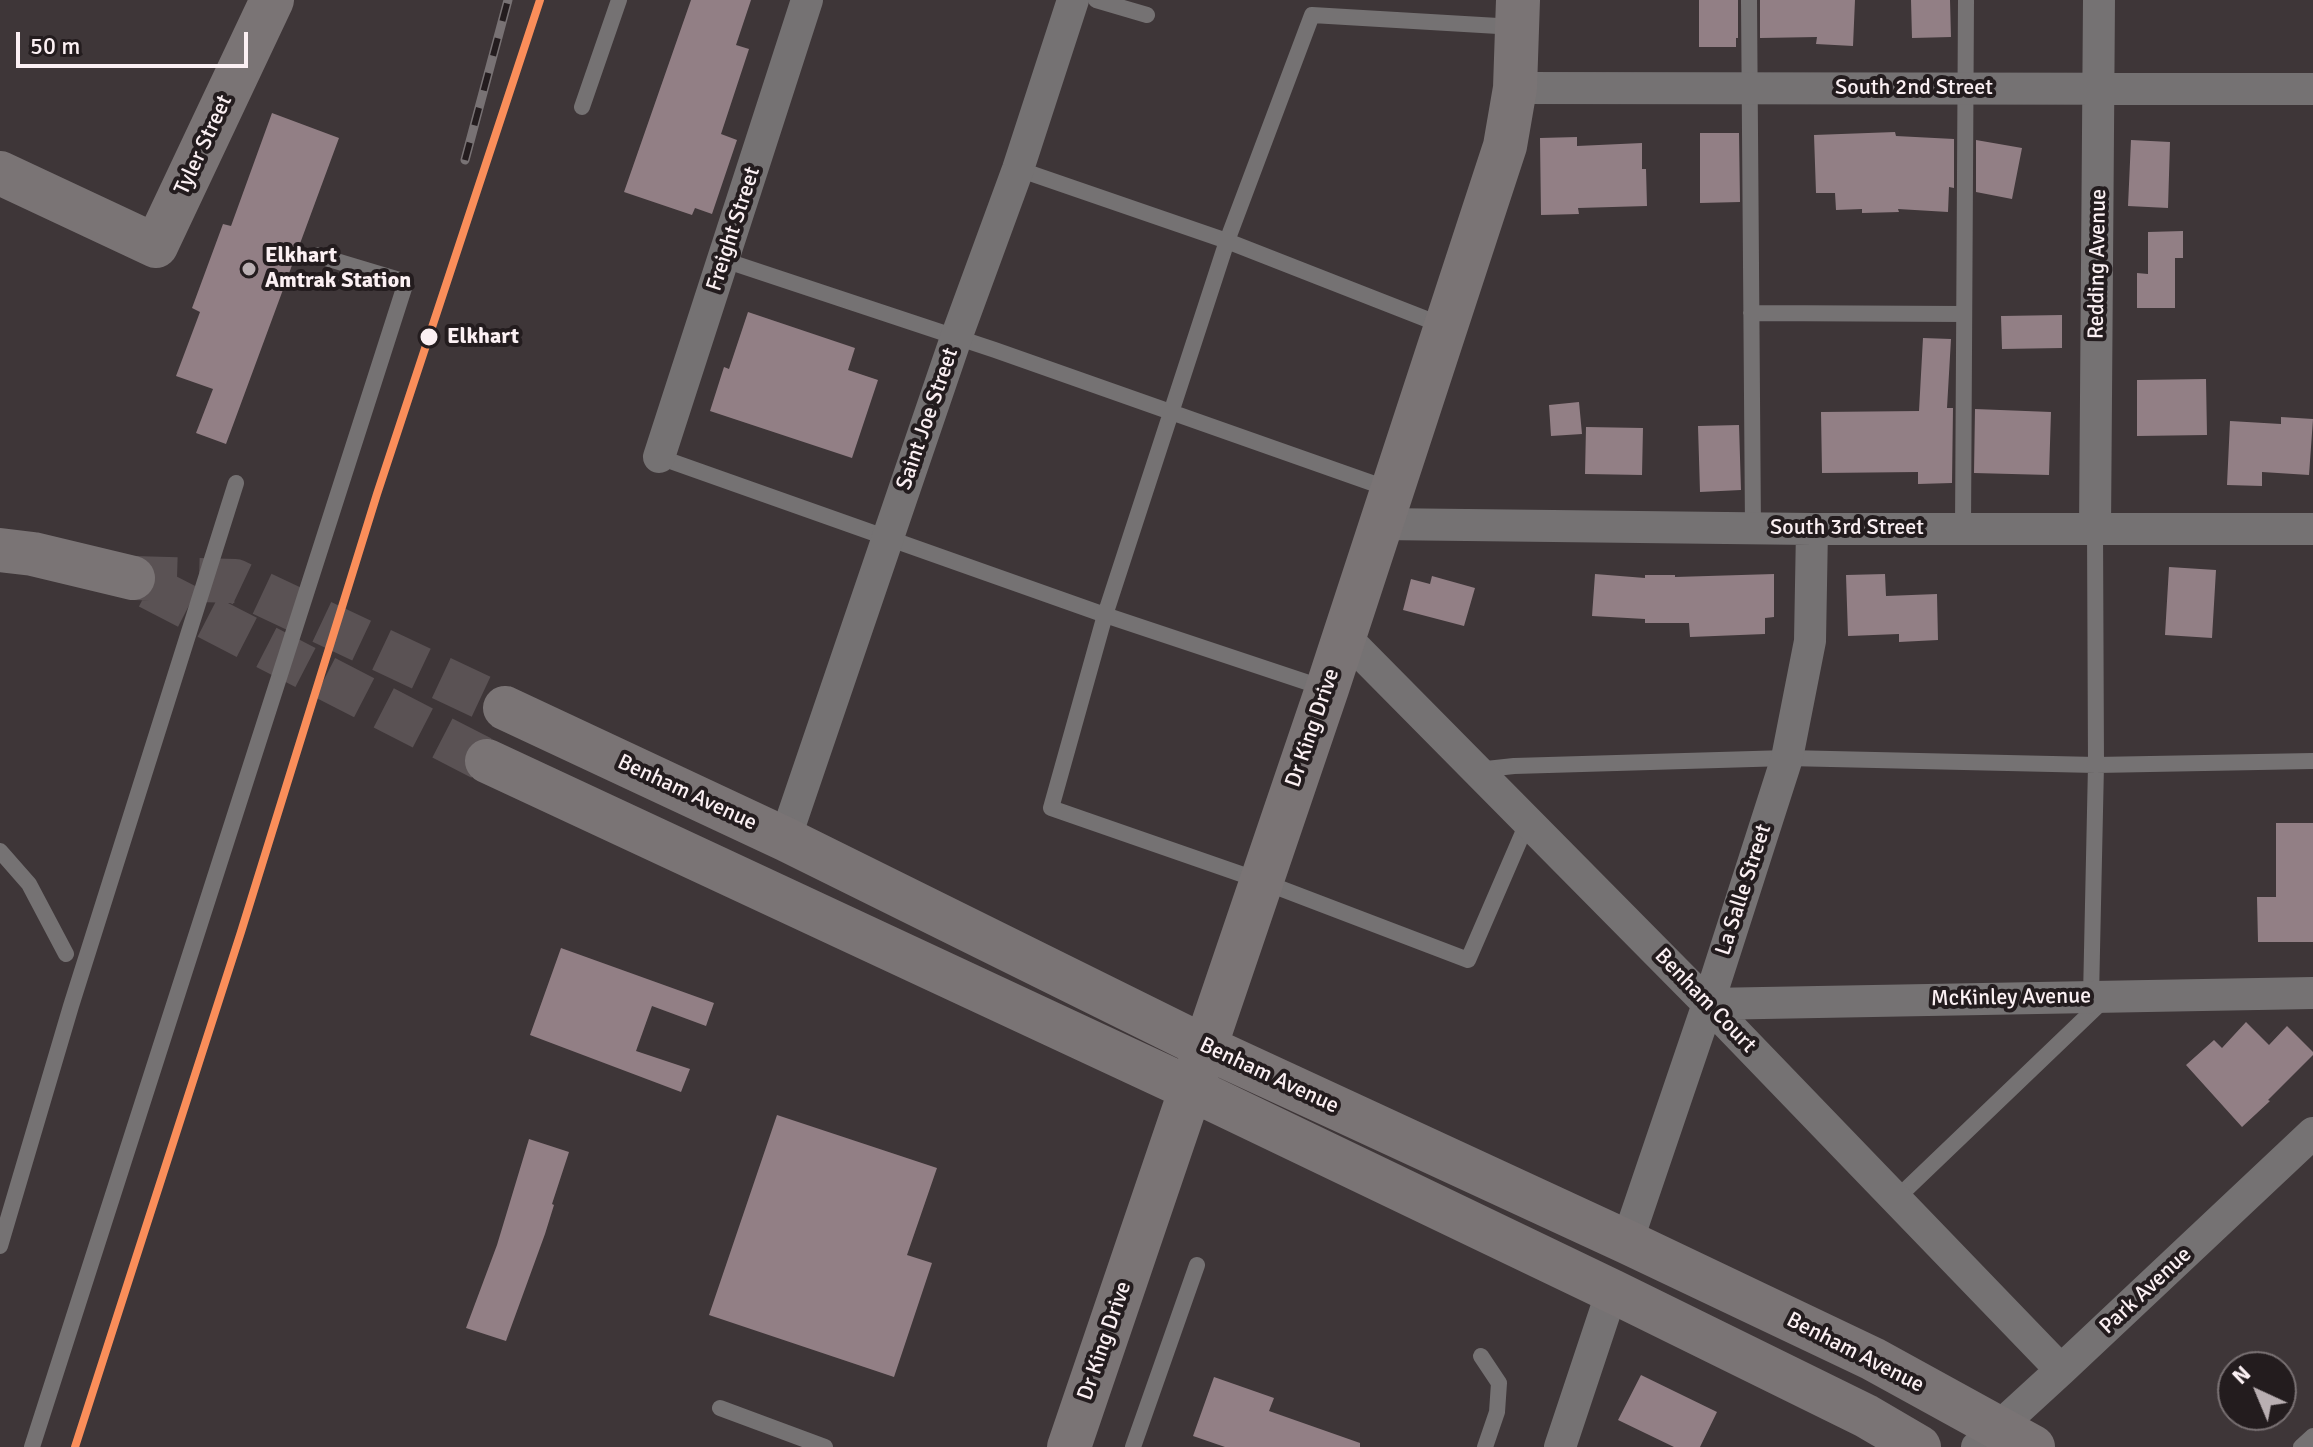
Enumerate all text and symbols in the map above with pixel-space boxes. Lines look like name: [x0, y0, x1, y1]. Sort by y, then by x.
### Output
scale bar: [20, 16, 252, 66]
text: 50 m: [30, 31, 80, 61]
street label: South 2nd Street: [1835, 75, 1993, 101]
street label: Tyler Street: [169, 91, 239, 199]
street label: Freight Street: [702, 164, 766, 294]
street label: Redding Avenue: [2083, 189, 2113, 339]
place label: Elkhart Amtrak Station: [265, 243, 411, 294]
marker: Elkhart Amtrak Station: [240, 260, 258, 278]
place label: Elkhart: [447, 324, 519, 350]
marker: Elkhart: [418, 326, 440, 348]
street label: Saint Joe Street: [891, 345, 965, 493]
street label: South 3rd Street: [1770, 515, 1924, 541]
street label: Dr King Drive: [1280, 665, 1346, 791]
street label: Benham Avenue: [613, 749, 761, 837]
street label: La Salle Street: [1710, 821, 1778, 959]
street label: Benham Court: [1649, 943, 1761, 1059]
street label: McKinley Avenue: [1931, 983, 2091, 1013]
street label: Benham Avenue: [1195, 1032, 1343, 1120]
street label: Park Avenue: [2095, 1242, 2197, 1340]
street label: Dr King Drive: [1072, 1278, 1138, 1404]
street label: Benham Avenue: [1782, 1307, 1928, 1399]
north arrow: [2217, 1351, 2297, 1431]
text: N: [2226, 1360, 2256, 1390]

